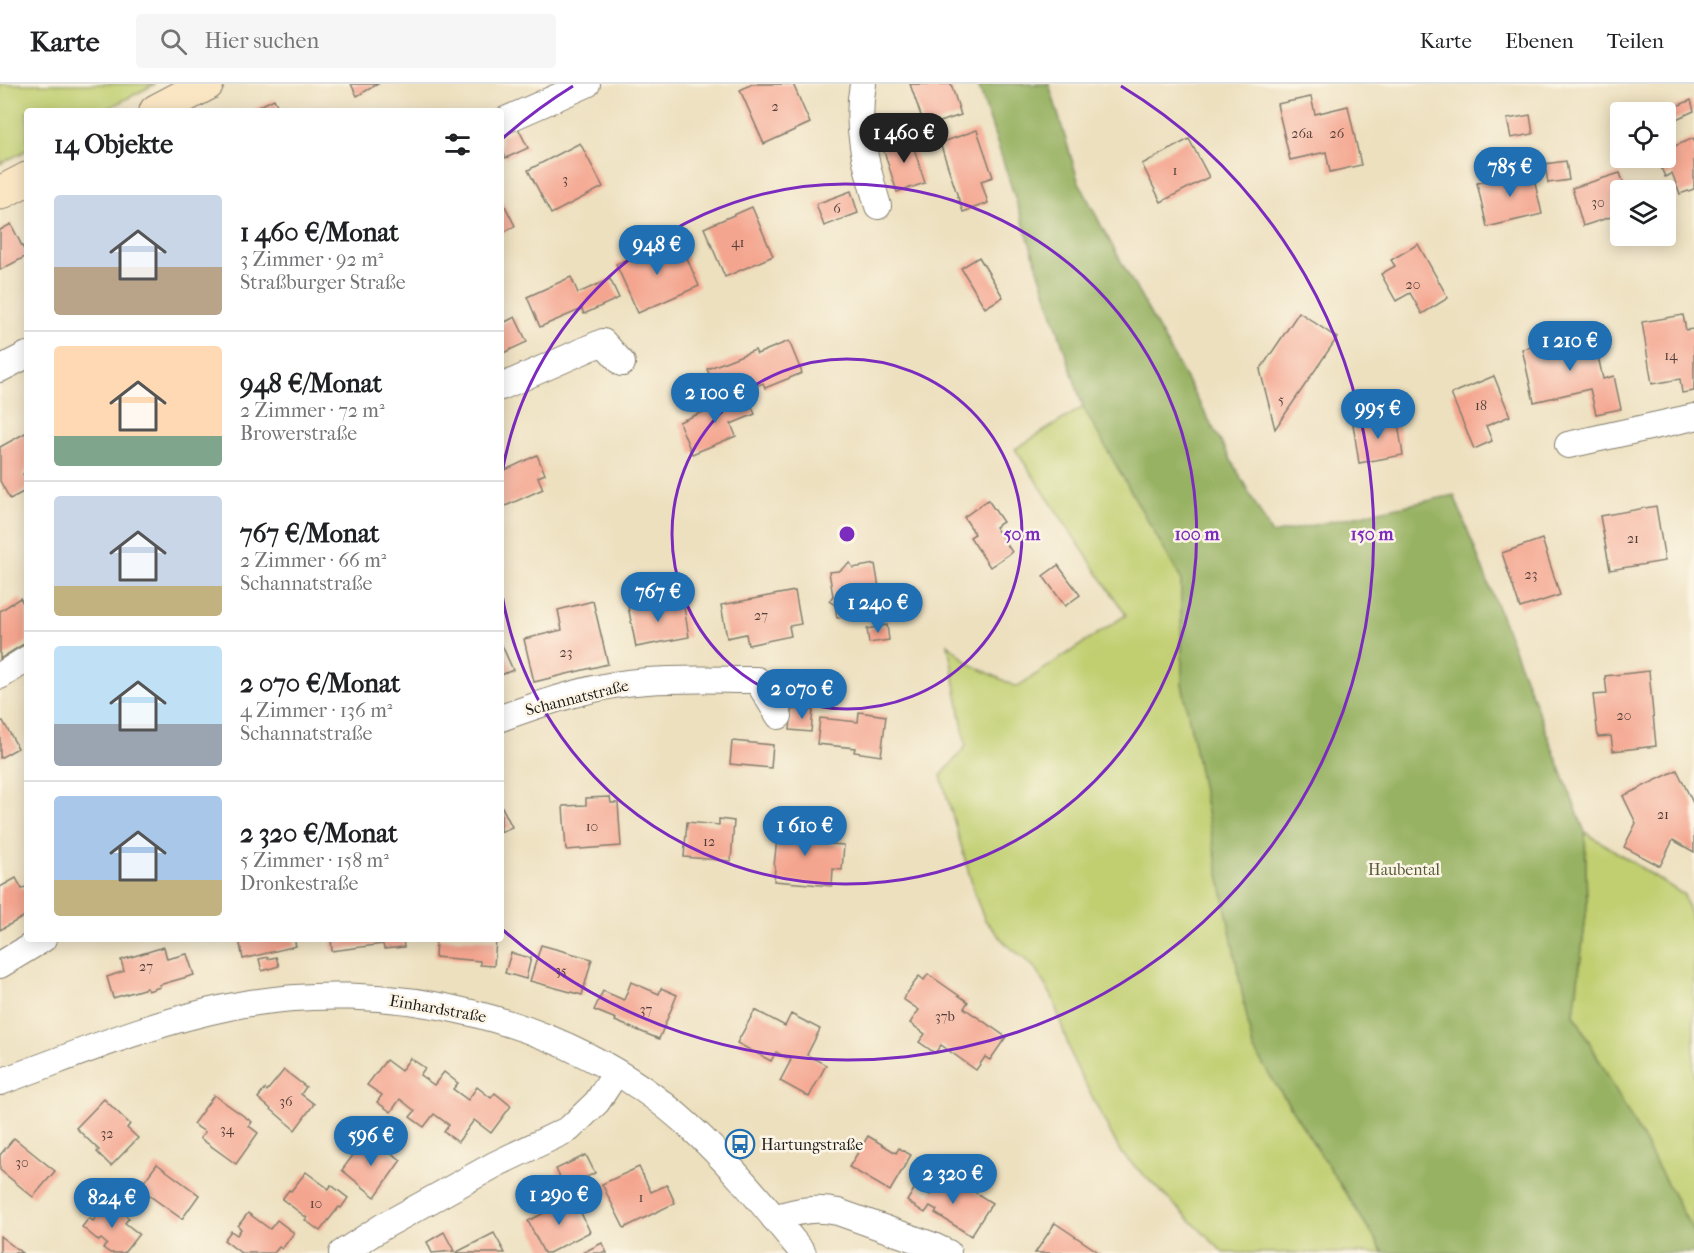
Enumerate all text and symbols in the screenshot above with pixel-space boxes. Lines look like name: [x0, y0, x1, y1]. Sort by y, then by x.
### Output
search box: [136, 14, 556, 68]
text: Karte: [30, 25, 100, 58]
icon: search: [157, 25, 190, 58]
text: Hier suchen: [205, 28, 319, 54]
text: Karte: [1420, 29, 1472, 53]
text: Ebenen: [1505, 29, 1574, 53]
text: Teilen: [1607, 29, 1664, 53]
house number: 2: [771, 98, 779, 115]
map controls: [1610, 102, 1676, 246]
button: locate: [1610, 102, 1676, 168]
pin: 1 460 €: [849, 113, 959, 164]
text: 1 460 €: [873, 121, 935, 144]
house number: 26a: [1291, 125, 1313, 142]
house number: 26: [1330, 125, 1345, 142]
icon: filters: [441, 128, 474, 161]
text: 14 Objekte: [54, 129, 173, 160]
pin: 785 €: [1468, 147, 1552, 198]
text: 785 €: [1488, 155, 1532, 178]
house number: 1: [1173, 162, 1178, 179]
house number: 3: [562, 171, 568, 188]
button: layers: [1610, 180, 1676, 246]
house number: 30: [1591, 194, 1605, 211]
house number: 6: [833, 200, 841, 217]
text: 1 460 €/Monat: [240, 217, 399, 248]
icon: home: [102, 219, 174, 291]
pin: 948 €: [615, 225, 699, 276]
text: 948 €: [633, 233, 681, 256]
house number: 41: [731, 234, 745, 251]
text: 3 Zimmer · 92 m²: [240, 248, 383, 271]
text: Straßburger Straße: [240, 271, 406, 294]
house number: 20: [1406, 276, 1420, 293]
pin: 1 210 €: [1515, 321, 1625, 372]
text: 1 210 €: [1542, 329, 1598, 352]
house number: 14: [1664, 347, 1678, 364]
text: 948 €/Monat: [240, 368, 382, 399]
icon: home: [102, 370, 174, 442]
pin: 2 100 €: [660, 373, 770, 424]
text: 2 100 €: [685, 381, 745, 404]
pin: 995 €: [1336, 389, 1420, 440]
house number: 5: [1278, 391, 1284, 408]
text: 995 €: [1355, 397, 1401, 420]
house number: 18: [1475, 397, 1487, 414]
text: 2 Zimmer · 72 m²: [240, 399, 385, 422]
text: Browerstraße: [240, 422, 357, 445]
text: 767 €/Monat: [240, 518, 379, 549]
icon: home: [102, 520, 174, 592]
centre of rings: [837, 524, 857, 544]
text: 50 m: [1004, 524, 1041, 545]
text: 100 m: [1174, 524, 1221, 545]
text: 150 m: [1351, 524, 1394, 545]
house number: 21: [1627, 530, 1639, 547]
text: 2 Zimmer · 66 m²: [240, 549, 386, 572]
house number: 23: [1525, 566, 1537, 583]
text: Schannatstraße: [240, 572, 372, 595]
pin: 767 €: [616, 572, 700, 623]
text: 767 €: [635, 580, 681, 603]
pin: 1 240 €: [823, 583, 933, 634]
text: 1 240 €: [848, 591, 908, 614]
house number: 27: [754, 607, 768, 624]
house number: 23: [560, 644, 572, 661]
text: 2 070 €/Monat: [240, 668, 400, 699]
pin: 2 070 €: [747, 669, 857, 720]
icon: home: [102, 670, 174, 742]
street label: Schannatstraße: [523, 675, 631, 720]
text: 2 070 €: [771, 677, 833, 700]
text: 4 Zimmer · 136 m²: [240, 699, 392, 722]
house number: 20: [1617, 707, 1631, 724]
text: Schannatstraße: [240, 722, 372, 745]
pin: 1 610 €: [750, 806, 860, 857]
house number: 21: [1657, 806, 1669, 823]
text: 1 610 €: [777, 814, 833, 837]
text: 2 320 €/Monat: [240, 818, 398, 849]
house number: 10: [586, 818, 598, 835]
icon: home: [102, 820, 174, 892]
house number: 12: [703, 833, 715, 850]
text: 5 Zimmer · 158 m²: [240, 849, 389, 872]
park label: Haubental: [1368, 860, 1441, 879]
text: Dronkestraße: [240, 872, 358, 895]
house number: 27: [139, 958, 153, 975]
house number: 35: [555, 962, 567, 979]
street label: Einhardstraße: [388, 991, 488, 1026]
house number: 37: [640, 1001, 652, 1018]
house number: 37b: [935, 1008, 955, 1025]
house number: 36: [279, 1093, 293, 1110]
pin: 596 €: [329, 1116, 413, 1167]
house number: 34: [220, 1121, 235, 1138]
text: 596 €: [348, 1124, 394, 1147]
house number: 32: [101, 1125, 113, 1142]
bus stop icon: Hartungstraße: [724, 1128, 756, 1160]
place label: Hartungstraße: [761, 1135, 863, 1154]
house number: 30: [15, 1154, 29, 1171]
pin: 2 320 €: [898, 1154, 1008, 1205]
text: 2 320 €: [923, 1162, 983, 1185]
pin: 1 290 €: [504, 1175, 614, 1226]
pin: 824 €: [70, 1178, 154, 1229]
text: 1 290 €: [529, 1183, 589, 1206]
text: 824 €: [88, 1186, 136, 1209]
house number: 1: [639, 1189, 644, 1206]
house number: 10: [310, 1195, 322, 1212]

